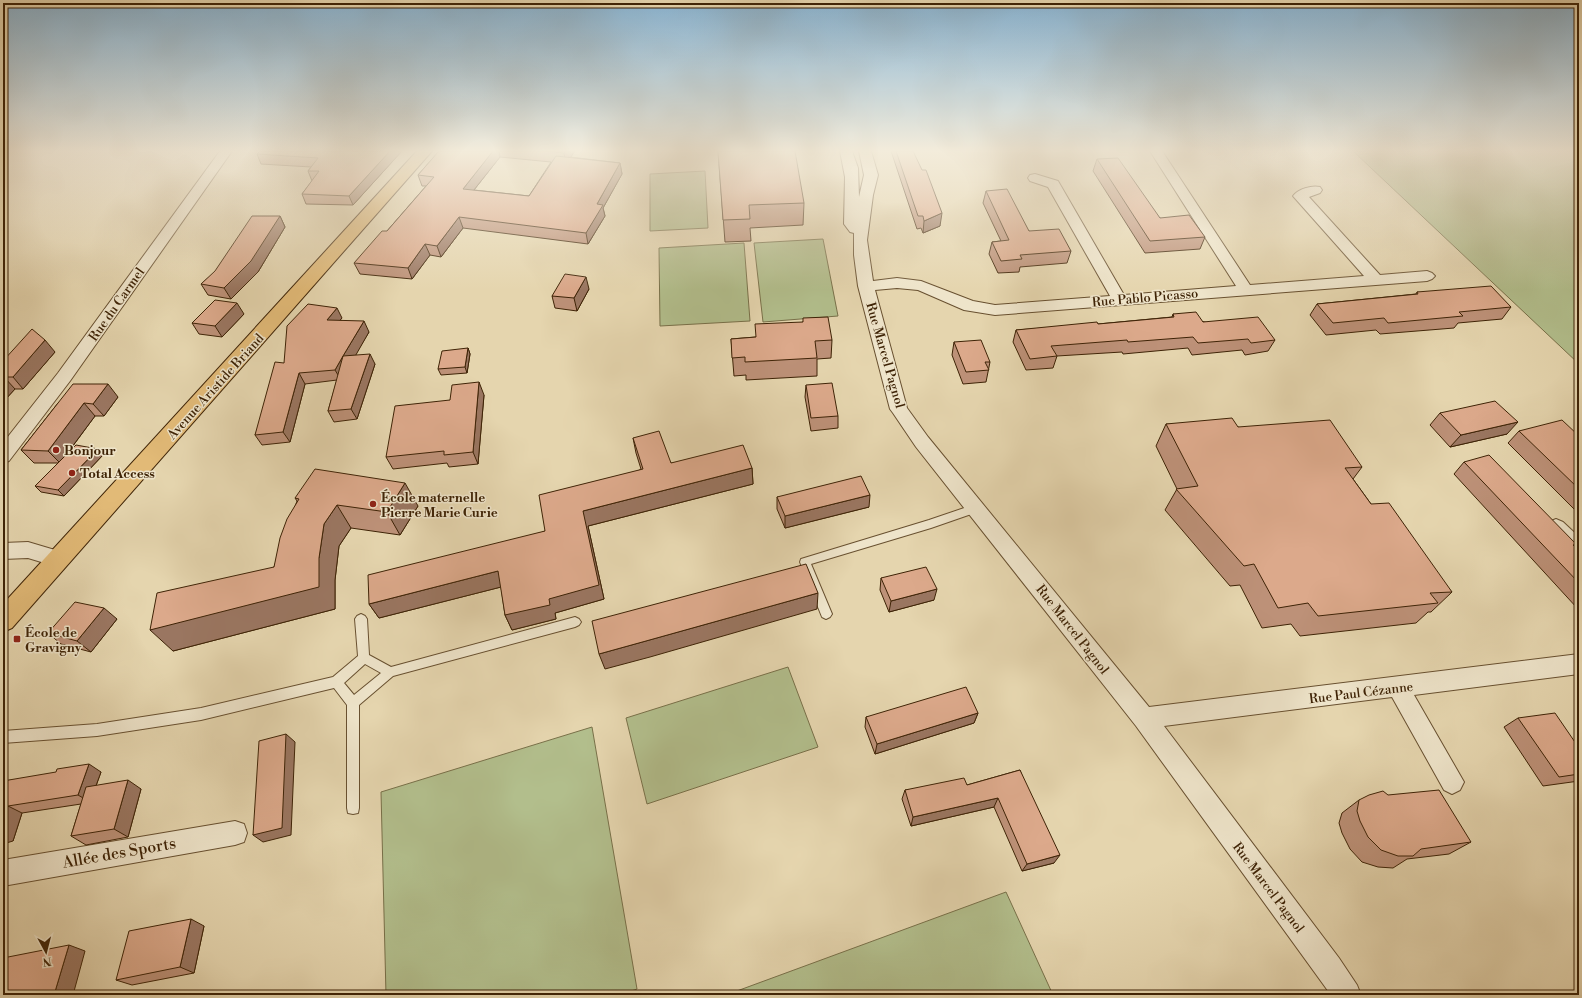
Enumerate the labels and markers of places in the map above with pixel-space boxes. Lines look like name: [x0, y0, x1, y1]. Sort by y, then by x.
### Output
place label: Bonjour: [64, 443, 116, 459]
marker: Bonjour: [51, 445, 61, 455]
place label: Total Access: [80, 466, 155, 482]
marker: Total Access: [67, 468, 77, 478]
place label: École maternelle Pierre Marie Curie: [381, 489, 498, 521]
marker: École maternelle Pierre Marie Curie: [368, 499, 378, 509]
place label: École de Gravigny: [25, 624, 82, 656]
marker: École de Gravigny: [12, 634, 22, 644]

